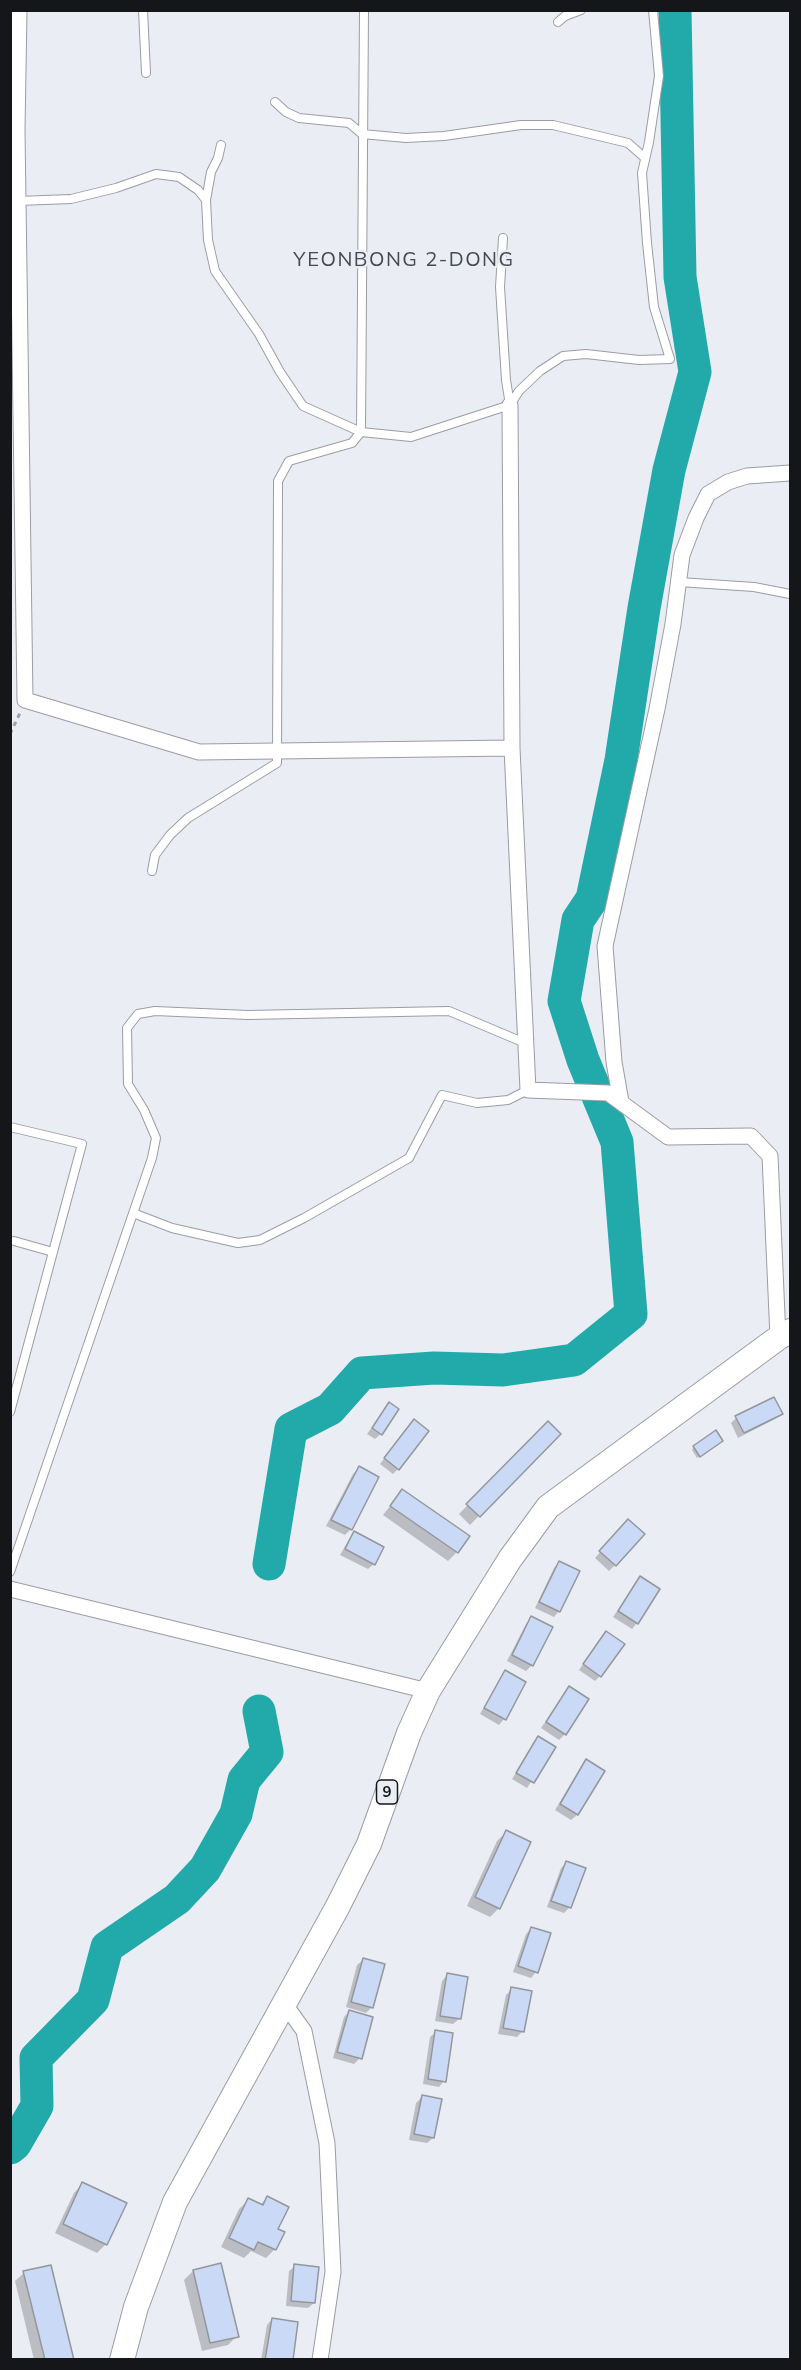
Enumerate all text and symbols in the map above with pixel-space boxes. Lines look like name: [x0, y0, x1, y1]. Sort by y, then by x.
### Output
district label: YEONBONG 2-DONG: [293, 248, 515, 272]
road number: 9: [376, 1780, 398, 1804]

